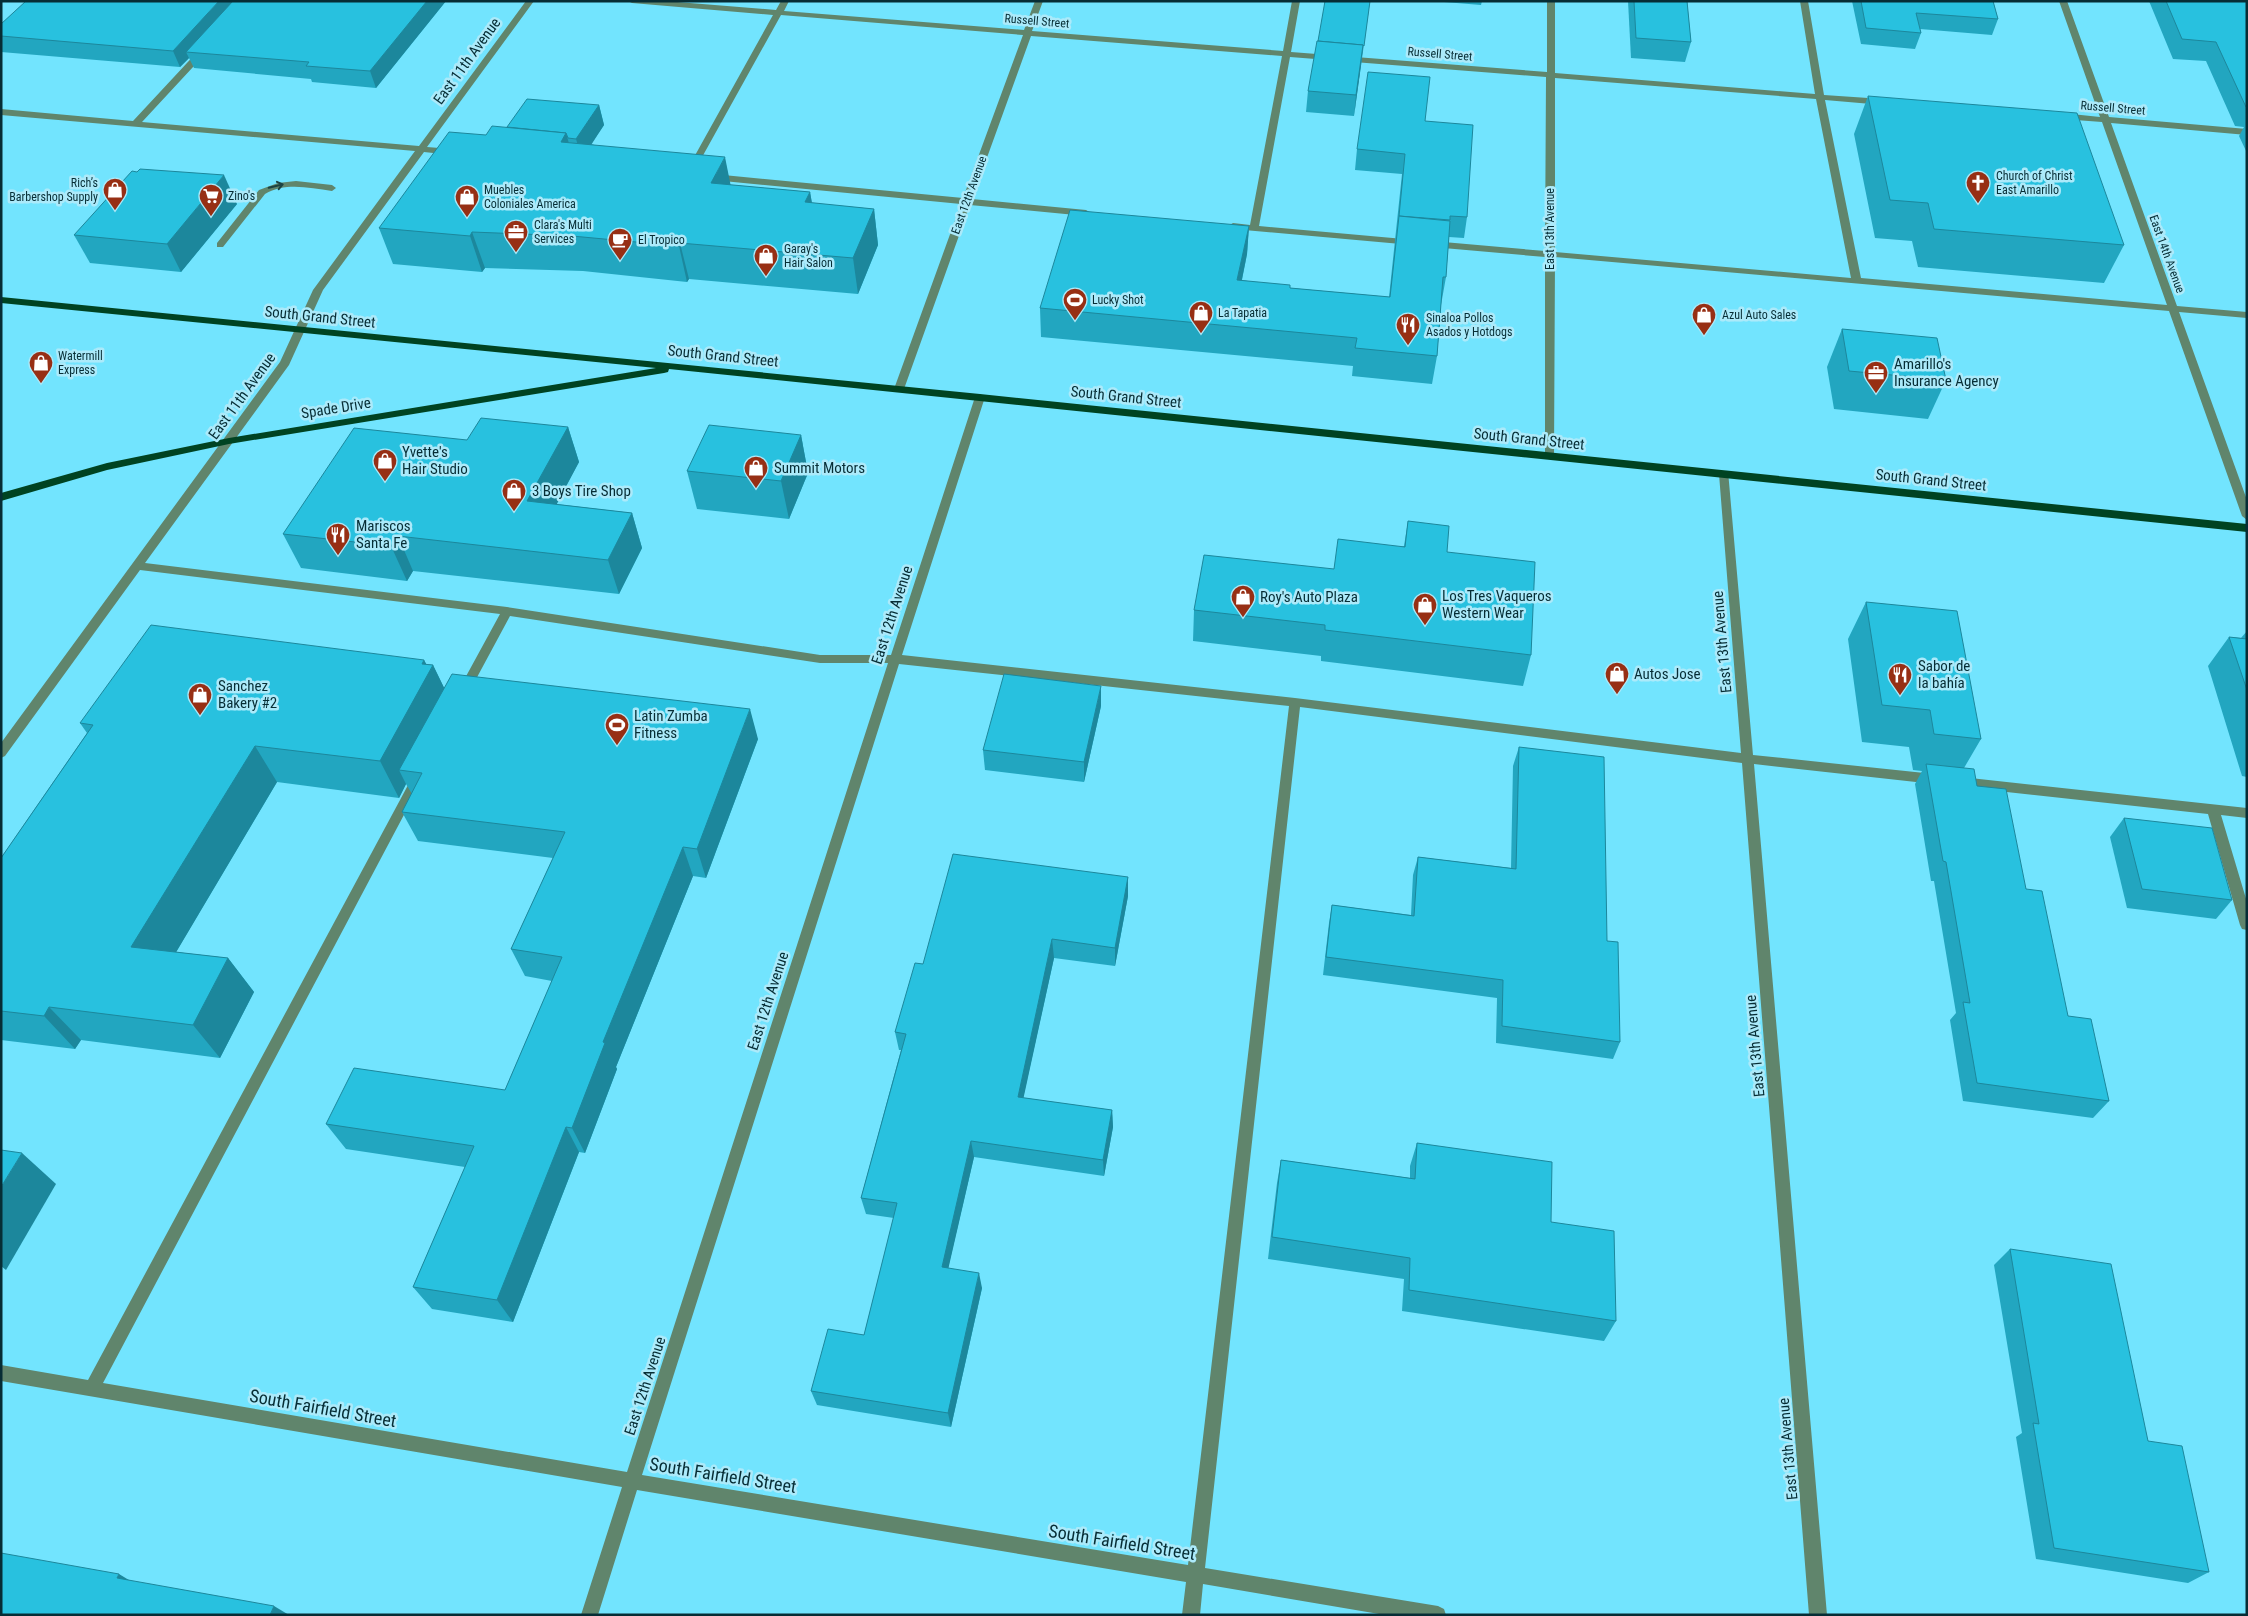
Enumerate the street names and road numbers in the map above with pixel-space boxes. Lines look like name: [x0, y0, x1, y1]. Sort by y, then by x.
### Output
street label: Russell Street: [1004, 11, 1070, 31]
street label: East 11th Avenue: [430, 14, 504, 108]
street label: Russell Street: [1407, 44, 1473, 64]
street label: Russell Street: [2080, 98, 2146, 118]
street label: East 12th Avenue: [948, 154, 990, 236]
street label: East 13th Avenue: [1543, 188, 1557, 270]
street label: East 14th Avenue: [2146, 213, 2188, 295]
street label: South Grand Street: [264, 302, 376, 332]
street label: South Grand Street: [667, 341, 779, 371]
street label: East 11th Avenue: [205, 349, 279, 443]
street label: South Grand Street: [1070, 382, 1182, 412]
street label: Spade Drive: [300, 394, 372, 422]
street label: South Grand Street: [1473, 424, 1585, 454]
street label: South Grand Street: [1875, 465, 1987, 495]
street label: East 12th Avenue: [868, 563, 916, 667]
street label: East 13th Avenue: [1709, 590, 1735, 694]
street label: East 12th Avenue: [744, 949, 792, 1053]
street label: East 13th Avenue: [1742, 994, 1768, 1098]
street label: East 12th Avenue: [621, 1334, 669, 1438]
street label: South Fairfield Street: [248, 1385, 398, 1431]
street label: East 13th Avenue: [1775, 1397, 1801, 1501]
street label: South Fairfield Street: [648, 1453, 798, 1497]
street label: South Fairfield Street: [1047, 1520, 1197, 1564]

